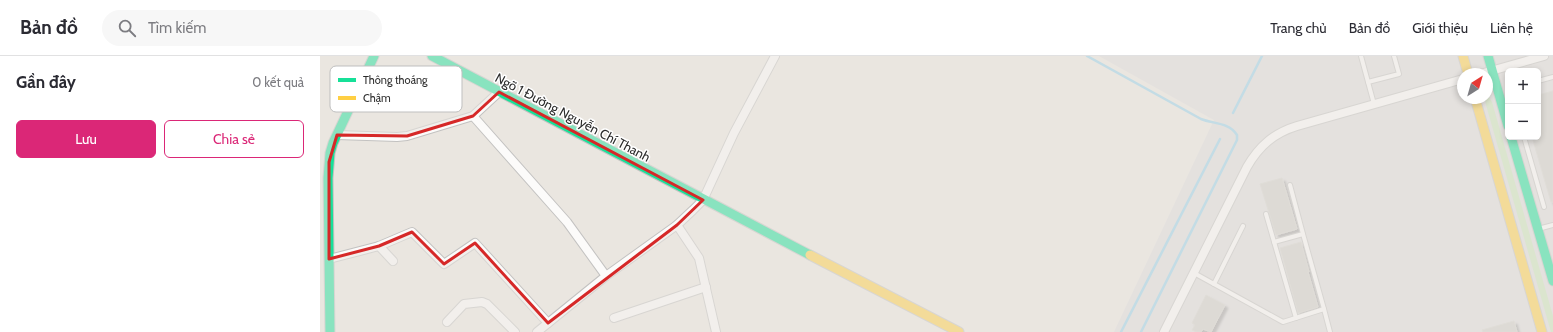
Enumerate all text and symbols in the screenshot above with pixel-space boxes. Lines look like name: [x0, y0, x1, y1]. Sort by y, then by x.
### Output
search box: [102, 10, 382, 46]
text: Bản đồ: [20, 16, 78, 39]
icon: search: [116, 17, 138, 39]
text: Tìm kiếm: [148, 19, 206, 37]
text: Trang chủ: [1270, 19, 1327, 37]
text: Bản đồ: [1349, 19, 1390, 37]
text: Giới thiệu: [1412, 19, 1468, 37]
text: Liên hệ: [1490, 19, 1533, 37]
legend: [330, 66, 462, 112]
north arrow: [1457, 68, 1493, 104]
map controls: [1505, 68, 1541, 140]
button: +: [1505, 68, 1541, 104]
street label: Ngõ 1 Đường Nguyễn Chí Thanh: [493, 69, 653, 165]
text: Gần đây: [16, 72, 76, 92]
text: Thông thoáng: [363, 73, 428, 87]
text: 0 kết quả: [252, 74, 304, 90]
text: Chậm: [363, 91, 391, 105]
button: −: [1505, 104, 1541, 140]
button: Lưu: [16, 120, 156, 158]
button: Chia sẻ: [164, 120, 304, 158]

